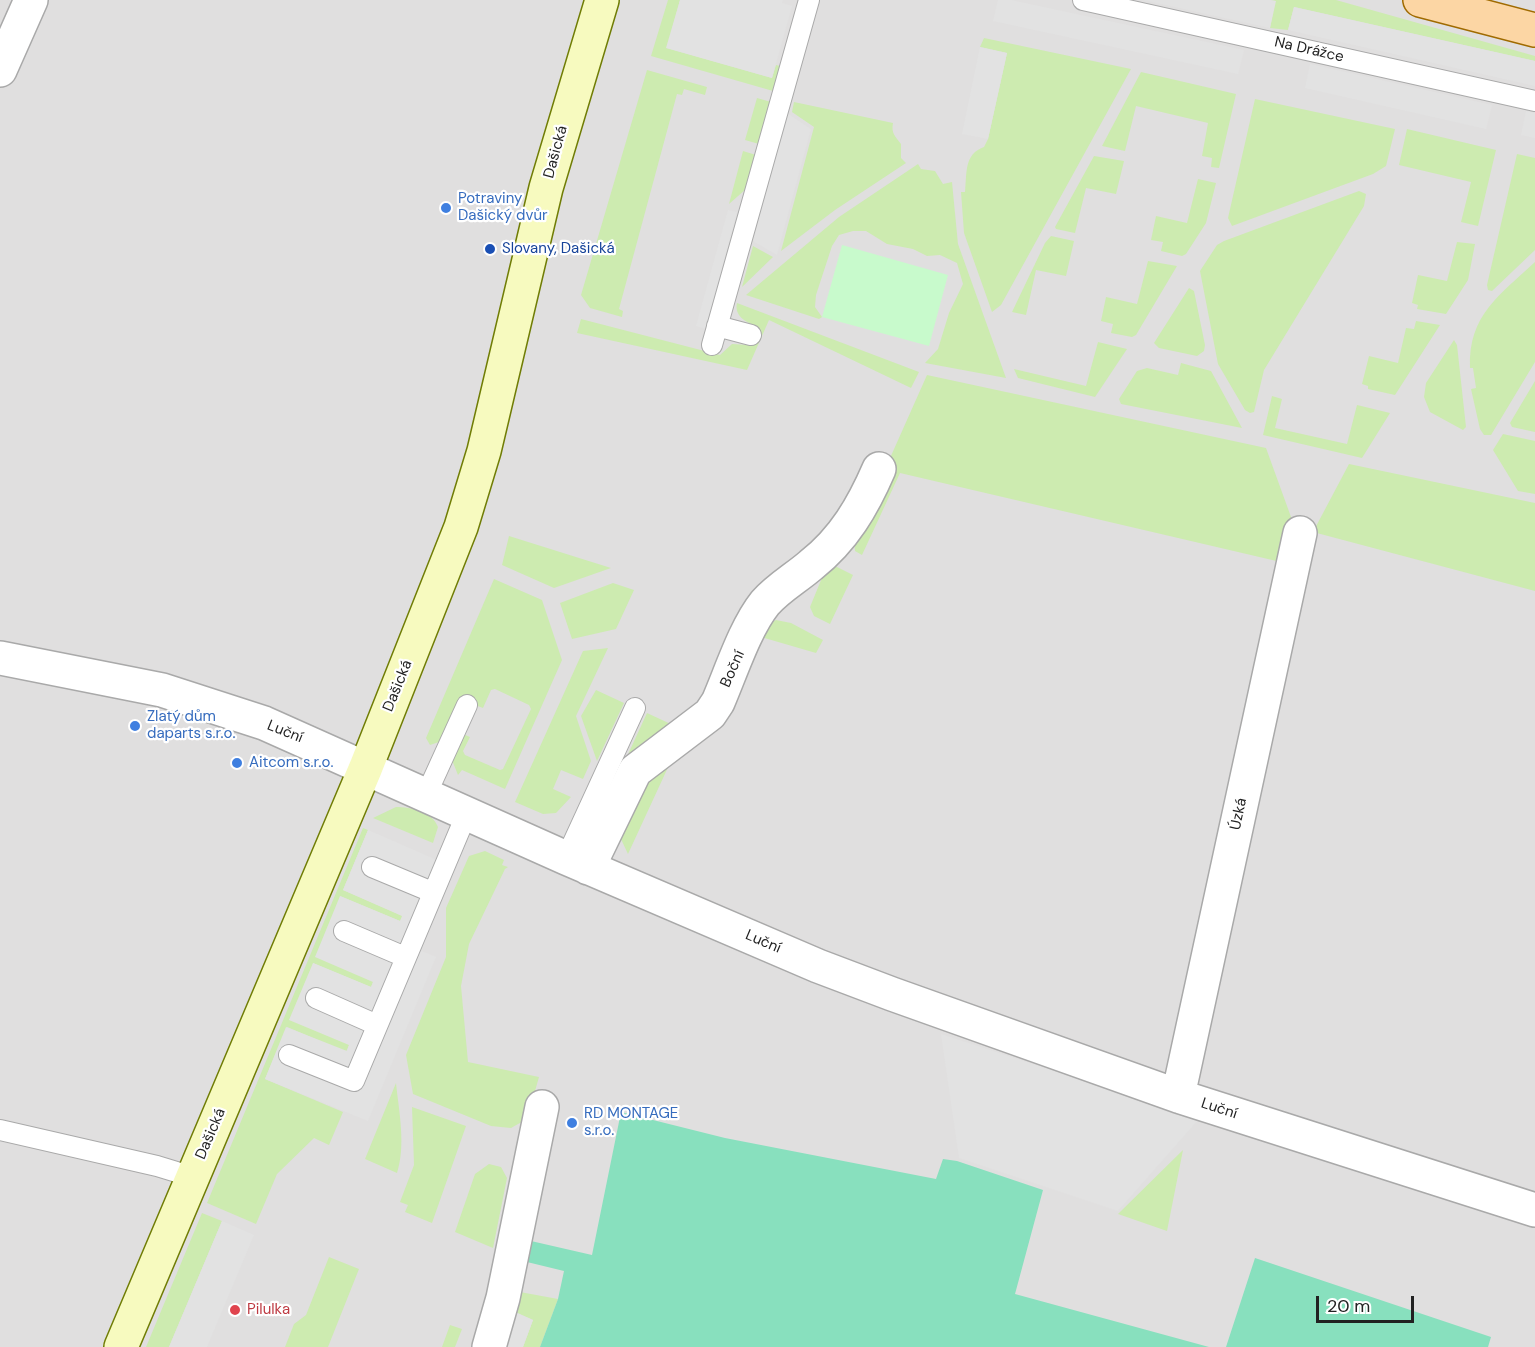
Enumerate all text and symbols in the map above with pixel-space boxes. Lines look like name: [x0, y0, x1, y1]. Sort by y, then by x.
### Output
street label: Na Drážce: [1273, 33, 1345, 67]
street label: Dašická: [540, 124, 572, 180]
place label: Potraviny Dašický dvůr: [458, 190, 548, 225]
marker: Potraviny Dašický dvůr: [439, 201, 453, 215]
place label: Slovany, Dašická: [502, 240, 615, 258]
marker: Slovany, Dašická: [483, 242, 497, 256]
street label: Boční: [717, 648, 749, 690]
street label: Dašická: [380, 658, 416, 714]
place label: Zlatý dům daparts s.r.o.: [147, 708, 235, 743]
street label: Luční: [264, 717, 306, 747]
marker: Zlatý dům daparts s.r.o.: [128, 719, 142, 733]
place label: Aitcom s.r.o.: [249, 754, 333, 772]
marker: Aitcom s.r.o.: [230, 756, 244, 770]
street label: Úzká: [1227, 796, 1251, 832]
street label: Luční: [742, 926, 784, 958]
street label: Luční: [1199, 1095, 1239, 1123]
place label: RD MONTAGE s.r.o.: [584, 1105, 678, 1140]
street label: Dašická: [192, 1106, 230, 1162]
marker: RD MONTAGE s.r.o.: [565, 1116, 579, 1130]
scale bar: [1319, 1284, 1416, 1322]
text: 20 m: [1327, 1294, 1370, 1318]
place label: Pilulka: [247, 1301, 290, 1319]
marker: Pilulka: [228, 1303, 242, 1317]

